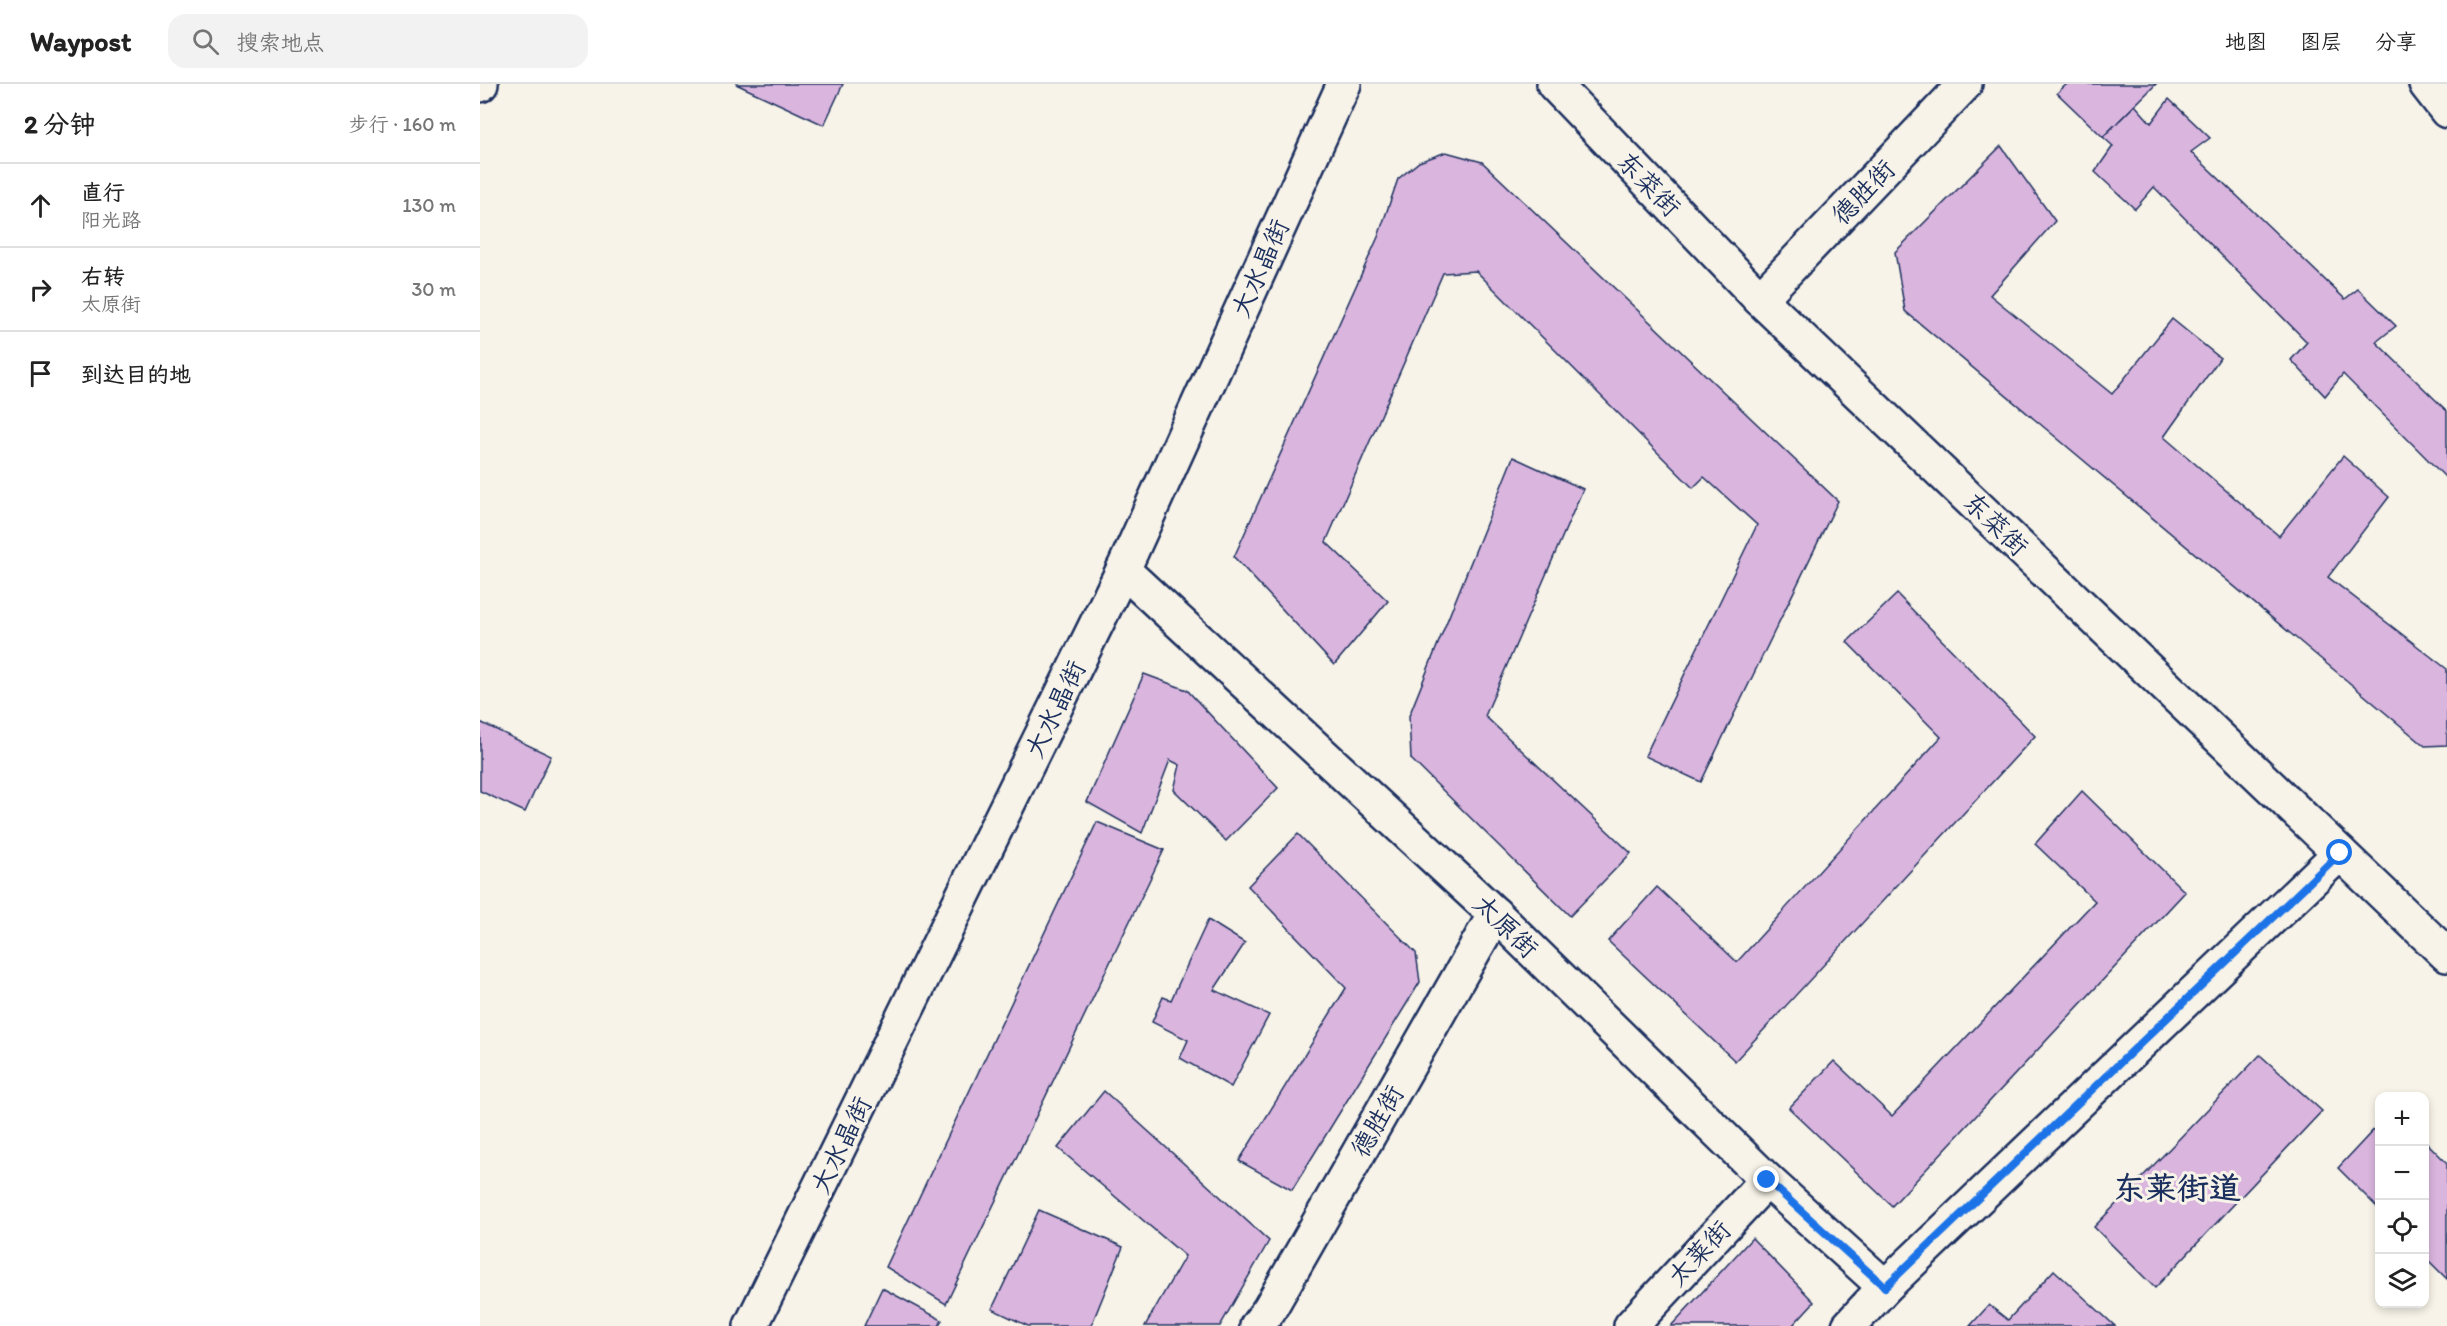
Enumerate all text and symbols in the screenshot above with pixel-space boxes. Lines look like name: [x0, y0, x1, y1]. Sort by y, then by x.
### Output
search box: [168, 14, 588, 68]
text: Waypost: [30, 24, 132, 58]
icon: search: [189, 25, 222, 58]
text: 搜索地点: [237, 29, 325, 56]
text: 地图: [2225, 29, 2267, 54]
text: 图层: [2300, 29, 2342, 54]
text: 分享: [2375, 29, 2417, 54]
text: 2 分钟: [24, 108, 96, 140]
text: 步行 · 160 m: [349, 112, 456, 136]
street label: 东菜街: [1610, 145, 1688, 223]
street label: 德胜街: [1824, 153, 1902, 231]
text: 直行: [81, 179, 125, 206]
icon: ahead: [24, 189, 57, 222]
text: 130 m: [402, 193, 456, 217]
text: 阳光路: [81, 208, 141, 232]
street label: 大水晶街: [1224, 214, 1296, 322]
text: 右转: [81, 263, 125, 290]
icon: right: [24, 273, 57, 306]
text: 30 m: [411, 277, 456, 301]
text: 太原街: [81, 292, 141, 316]
icon: arrive: [24, 357, 57, 390]
text: 到达目的地: [81, 361, 191, 388]
street label: 东菜街: [1957, 485, 2035, 563]
street label: 大水晶街: [1018, 655, 1092, 763]
route start: [2326, 839, 2352, 865]
street label: 太原街: [1467, 887, 1545, 965]
street label: 德胜街: [1344, 1079, 1410, 1163]
street label: 大水晶街: [804, 1091, 878, 1199]
map controls: [2375, 1092, 2429, 1308]
button: +: [2375, 1092, 2429, 1146]
button: −: [2375, 1146, 2429, 1200]
route end: [1753, 1166, 1779, 1192]
district label: 东莱街道: [2113, 1169, 2241, 1207]
button: locate: [2375, 1200, 2429, 1254]
street label: 太莱街: [1661, 1214, 1737, 1292]
button: layers: [2375, 1254, 2429, 1308]

